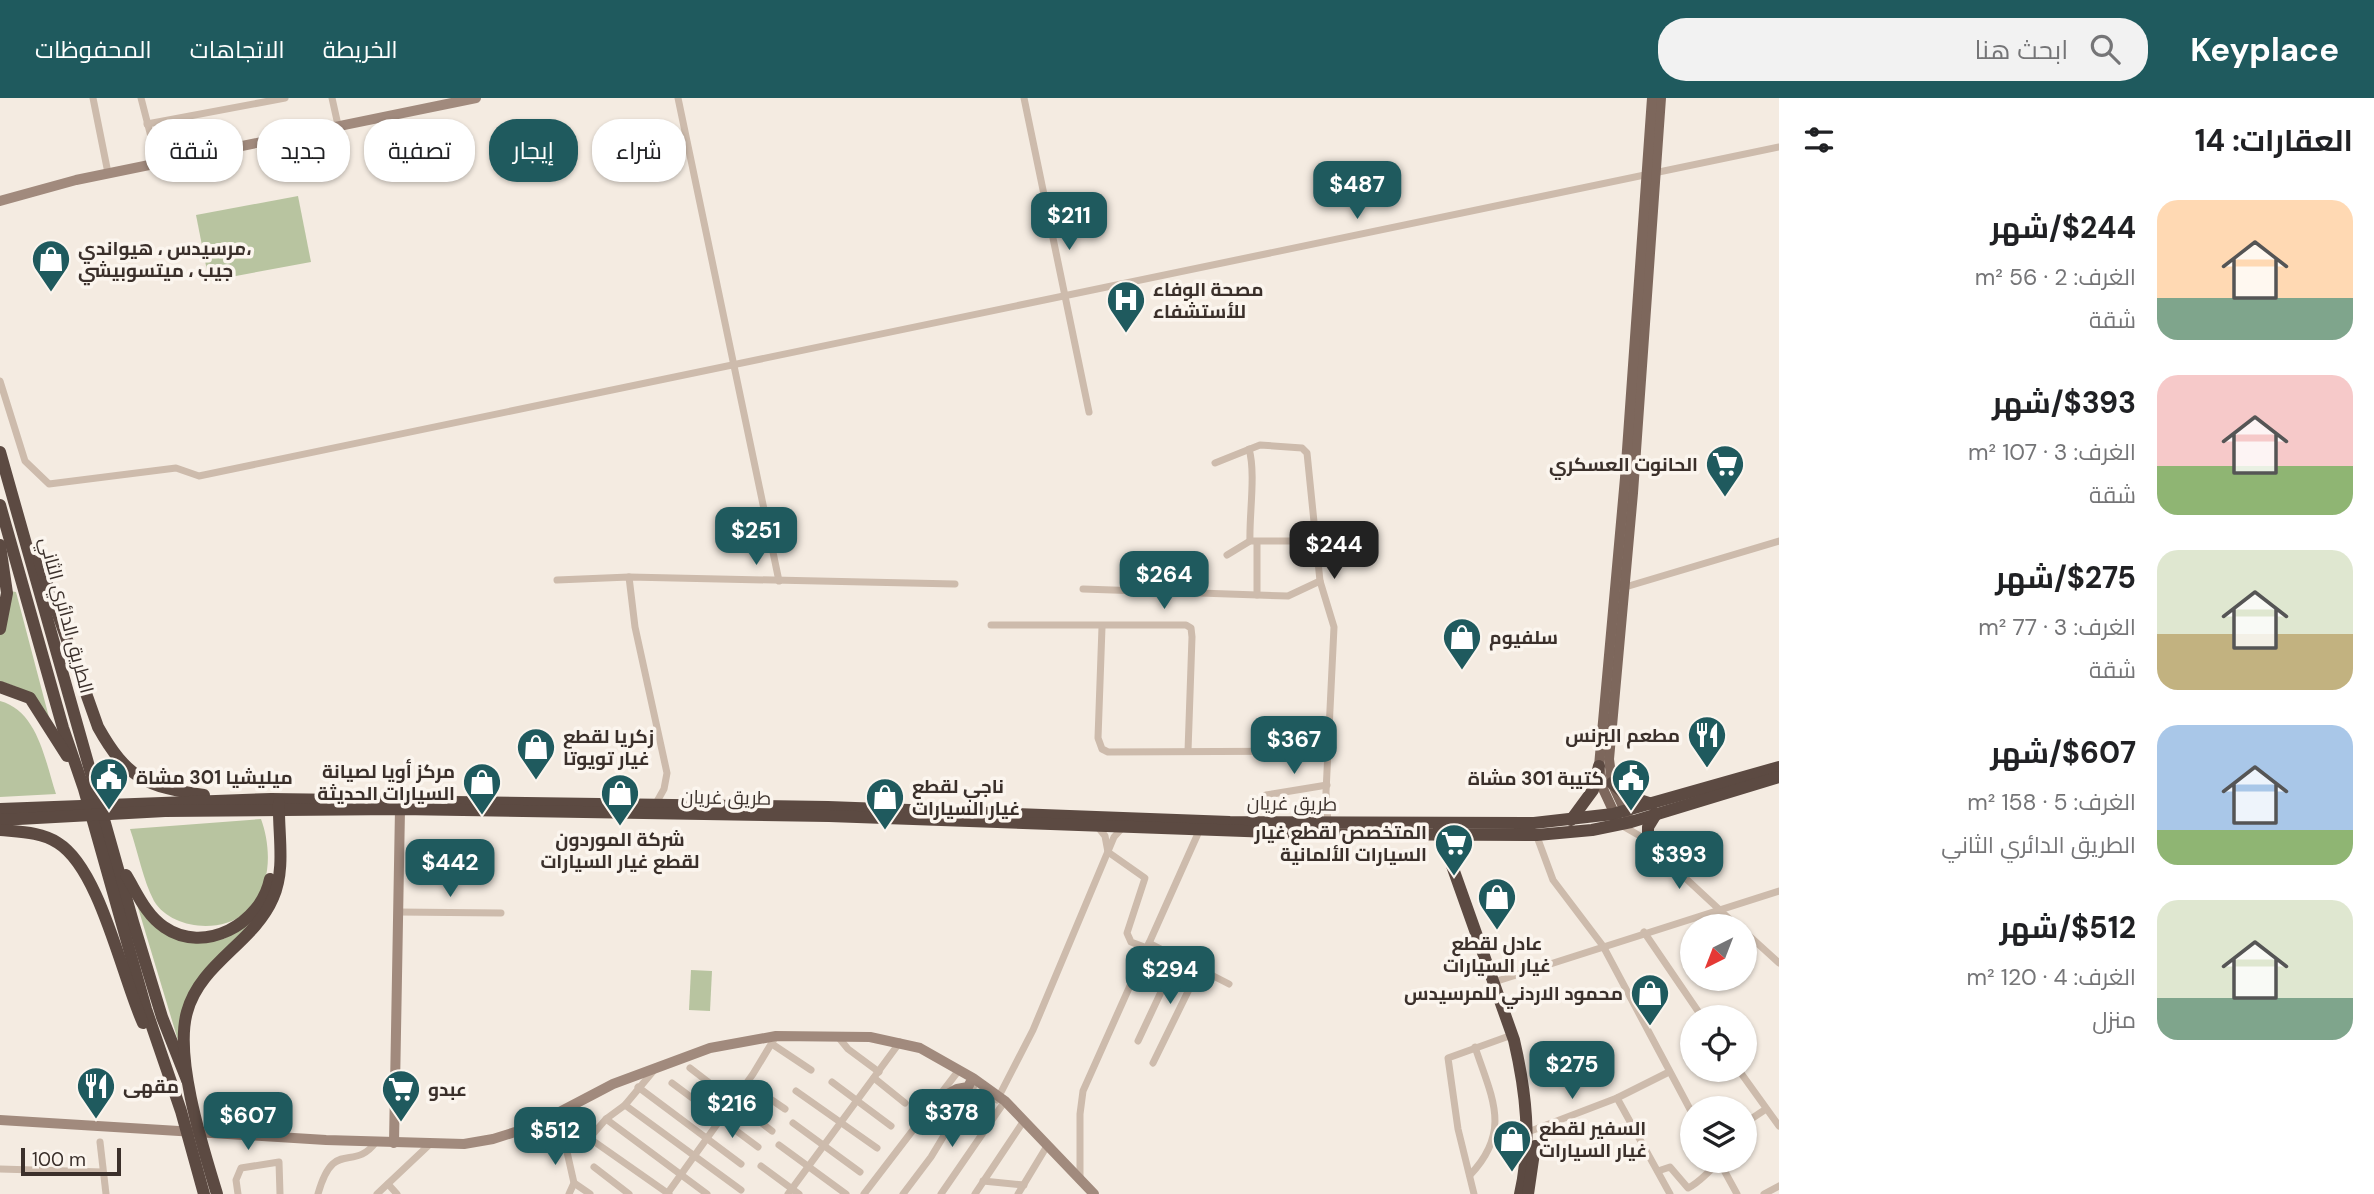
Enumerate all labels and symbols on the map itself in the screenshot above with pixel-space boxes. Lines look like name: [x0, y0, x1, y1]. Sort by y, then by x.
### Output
pin: $487: [1316, 162, 1398, 221]
pin: $211: [1028, 192, 1110, 252]
place label: مرسيدس ، هيواندي، جيب ، ميتسوبيشي: [78, 236, 251, 286]
shop icon: مرسيدس ، هيواندي، جيب ، ميتسوبيشي: [30, 238, 72, 293]
place label: مصحة الوفاء للأستشفاء: [1153, 277, 1264, 324]
hospital icon: مصحة الوفاء للأستشفاء: [1105, 279, 1147, 334]
supermarket icon: الحانوت العسكري: [1704, 443, 1746, 498]
place label: الحانوت العسكري: [1549, 452, 1698, 480]
pin: $251: [715, 508, 797, 567]
pin: $244: [1293, 522, 1375, 581]
street label: الطريق الدائري الثاني: [32, 534, 99, 697]
pin: $264: [1123, 552, 1205, 611]
shop icon: سلفيوم: [1441, 616, 1483, 671]
place label: سلفيوم: [1489, 625, 1558, 651]
restaurant icon: مطعم البرنس: [1686, 714, 1728, 769]
pin: $367: [1253, 716, 1335, 776]
place label: مطعم البرنس: [1565, 723, 1680, 749]
place label: زكريا لقطع غيار تويوتا: [563, 724, 654, 771]
shop icon: زكريا لقطع غيار تويوتا: [515, 726, 557, 781]
public building icon: ميليشيا 301 مشاة: [88, 756, 130, 811]
public building icon: كتيبة 301 مشاة: [1610, 757, 1652, 812]
place label: مركز أويا لصيانة السيارات الحديثة: [317, 758, 455, 806]
shop icon: مركز أويا لصيانة السيارات الحديثة: [461, 761, 503, 816]
place label: ميليشيا 301 مشاة: [136, 765, 293, 790]
place label: كتيبة 301 مشاة: [1468, 766, 1604, 791]
shop icon: شركة الموردون لقطع غيار السيارات: [599, 772, 641, 827]
place label: ناجي لقطع غيار السيارات: [912, 774, 1020, 821]
shop icon: ناجي لقطع غيار السيارات: [864, 776, 906, 831]
street label: طريق غريان: [681, 784, 771, 811]
street label: طريق غريان: [1247, 790, 1337, 817]
place label: المتخصص لقطع غيار السيارات الألمانية: [1254, 820, 1427, 867]
supermarket icon: المتخصص لقطع غيار السيارات الألمانية: [1433, 822, 1475, 877]
place label: شركة الموردون لقطع غيار السيارات: [540, 827, 700, 875]
pin: $393: [1638, 832, 1720, 891]
pin: $442: [409, 840, 491, 899]
shop icon: عادل لقطع غيار السيارات: [1476, 876, 1518, 931]
north arrow: [1680, 914, 1757, 990]
place label: عادل لقطع غيار السيارات: [1443, 931, 1551, 978]
pin: $294: [1129, 946, 1211, 1006]
shop icon: محمود الاردني للمرسيدس: [1629, 972, 1671, 1027]
place label: محمود الاردني للمرسيدس: [1404, 981, 1623, 1009]
pin: $275: [1531, 1042, 1613, 1101]
restaurant icon: مقهى: [75, 1065, 117, 1120]
supermarket icon: عبدو: [380, 1068, 422, 1123]
place label: مقهى: [123, 1074, 179, 1099]
place label: عبدو: [428, 1077, 467, 1102]
pin: $216: [691, 1080, 773, 1140]
pin: $378: [911, 1090, 993, 1149]
pin: $607: [207, 1093, 289, 1152]
pin: $512: [514, 1108, 596, 1167]
place label: السفير لقطع غيار السيارات: [1539, 1116, 1647, 1163]
shop icon: السفير لقطع غيار السيارات: [1491, 1118, 1533, 1173]
scale bar: [21, 1145, 121, 1177]

